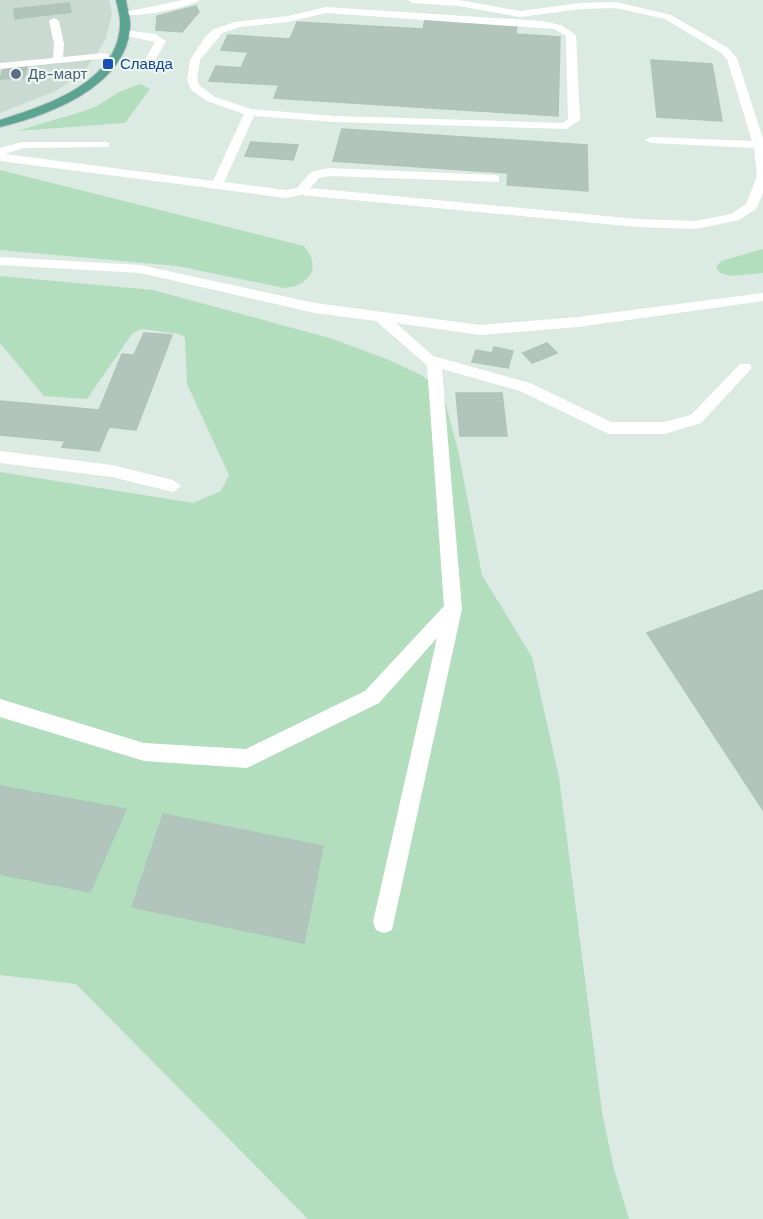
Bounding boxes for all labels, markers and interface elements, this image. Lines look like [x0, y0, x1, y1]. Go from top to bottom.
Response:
place label: Славда [120, 55, 173, 73]
marker: Славда [101, 57, 115, 71]
place label: Дв-март [28, 65, 87, 83]
marker: Дв-март [9, 67, 23, 81]

